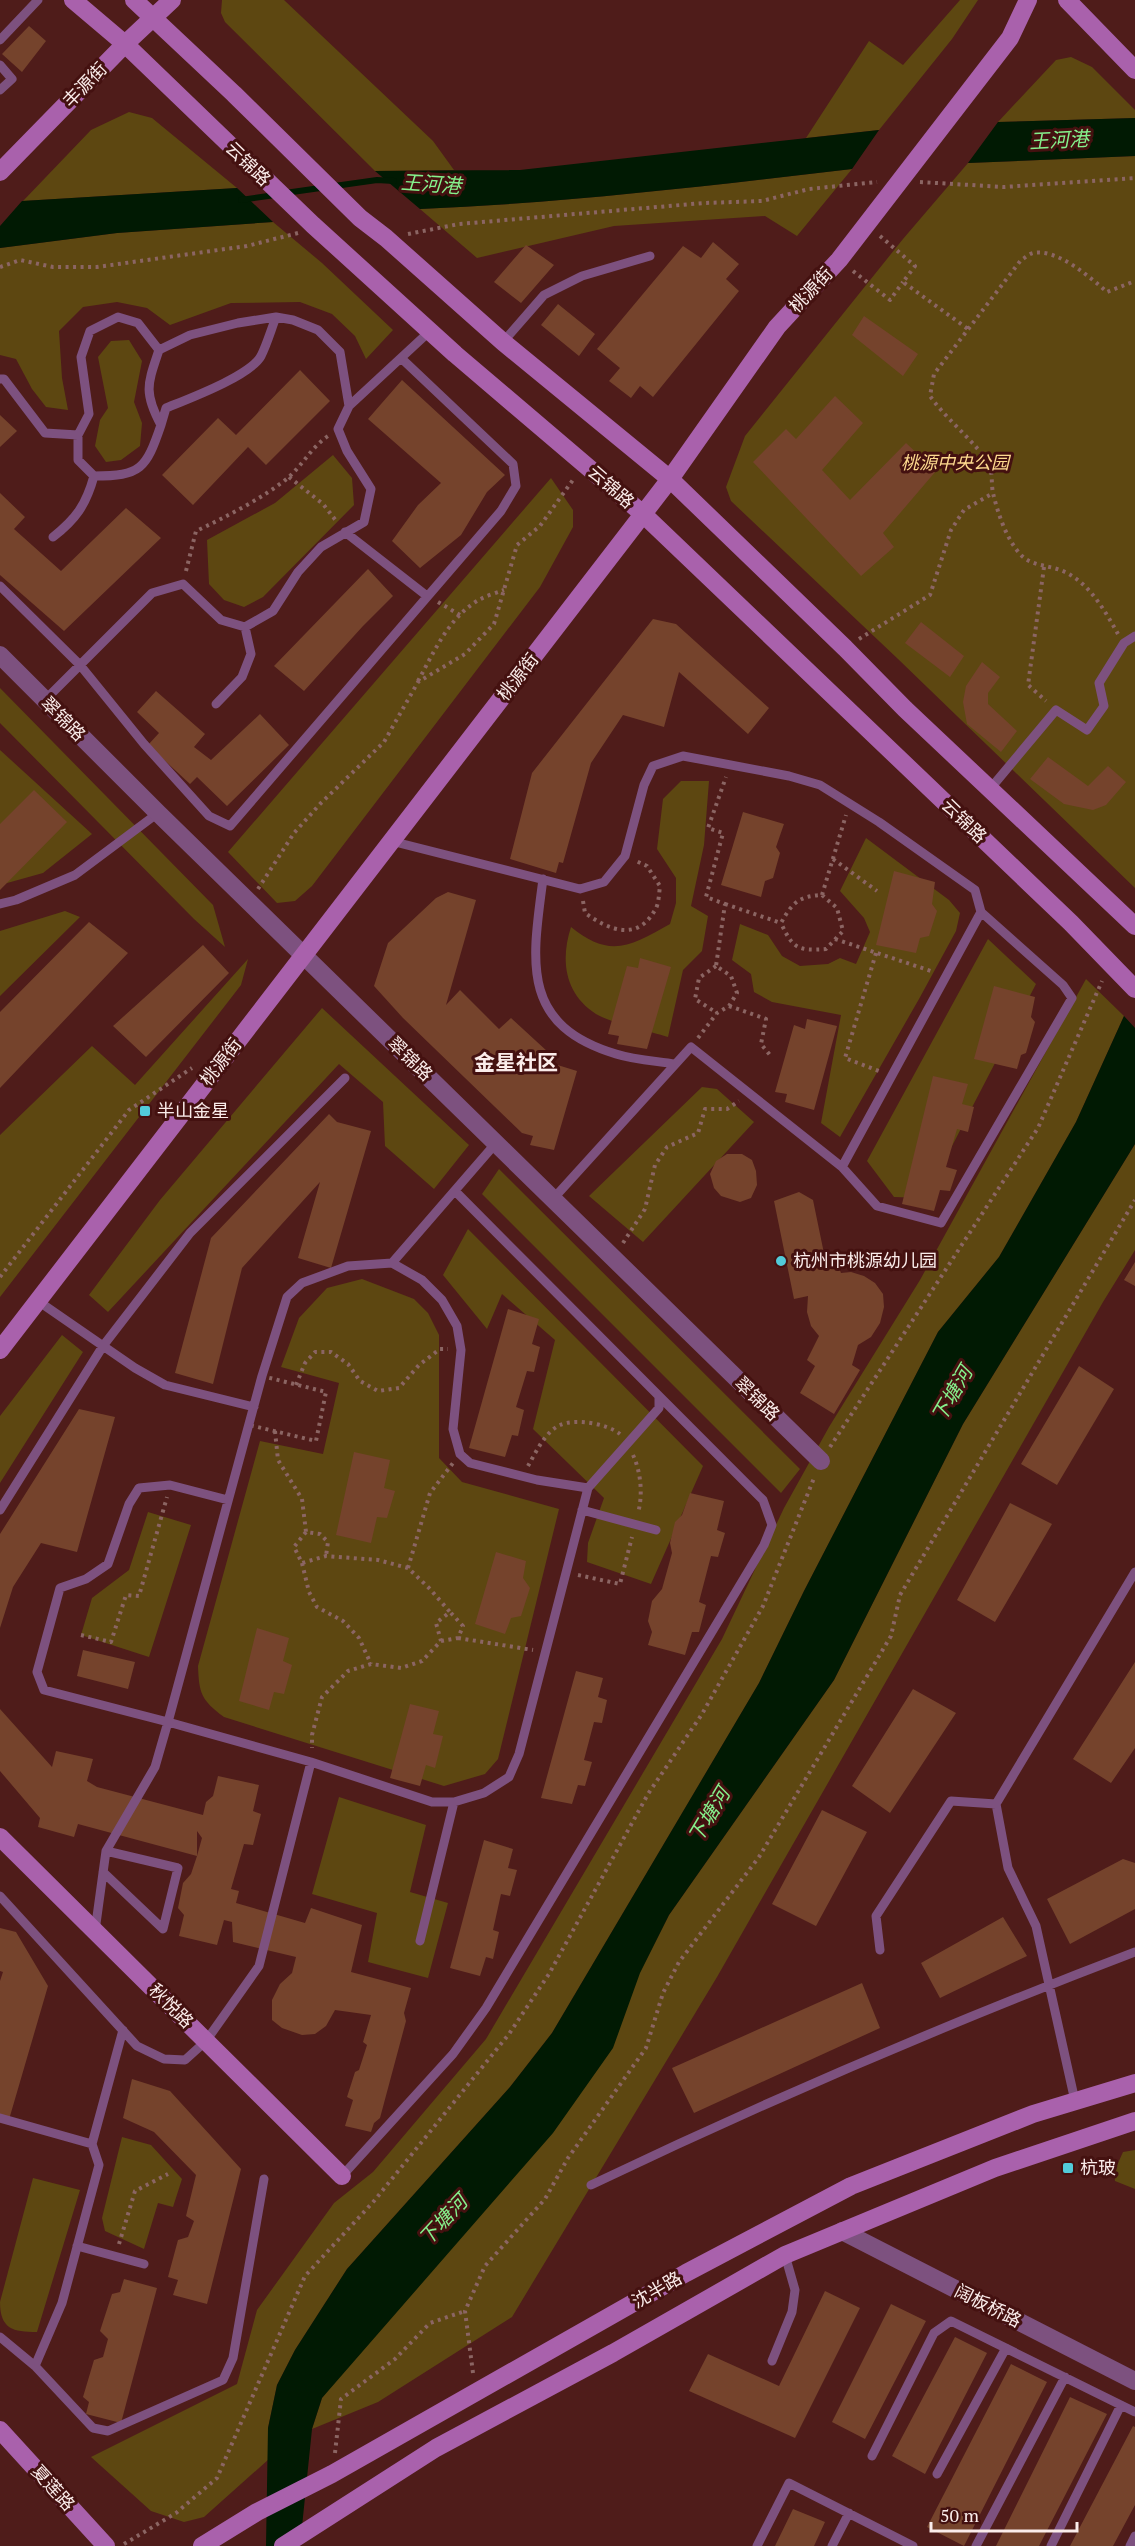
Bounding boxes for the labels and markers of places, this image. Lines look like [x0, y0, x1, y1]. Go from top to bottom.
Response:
place label: 半山金星 [157, 1098, 229, 1122]
marker: 半山金星 [138, 1104, 152, 1118]
place label: 杭州市桃源幼儿园 [793, 1248, 937, 1272]
marker: 杭州市桃源幼儿园 [774, 1254, 788, 1268]
place label: 杭玻 [1080, 2155, 1116, 2179]
marker: 杭玻 [1061, 2161, 1075, 2175]

